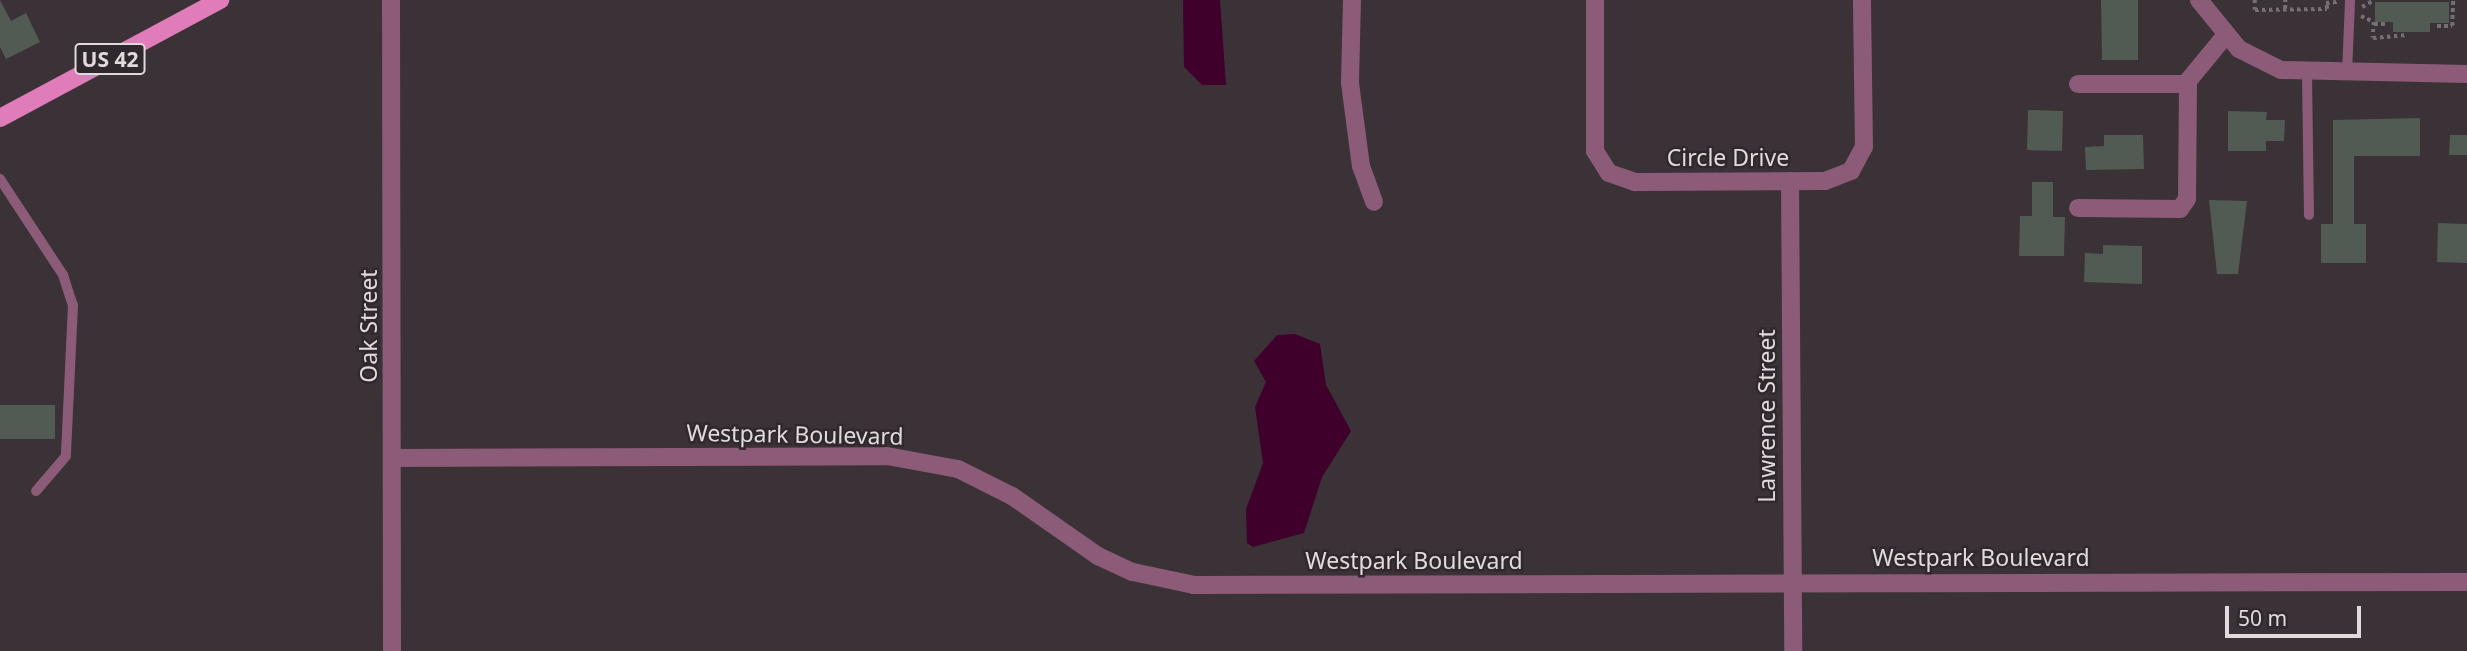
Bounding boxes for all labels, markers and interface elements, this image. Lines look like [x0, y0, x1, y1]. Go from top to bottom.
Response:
road number: US 42 [73, 42, 147, 76]
street label: Circle Drive [1667, 143, 1789, 171]
street label: Oak Street [354, 269, 382, 383]
street label: Lawrence Street [1752, 329, 1780, 503]
street label: Westpark Boulevard [686, 418, 904, 450]
street label: Westpark Boulevard [1872, 543, 2090, 571]
street label: Westpark Boulevard [1305, 546, 1523, 574]
scale bar [2229, 592, 2366, 636]
text: 50 m [2238, 604, 2287, 632]

